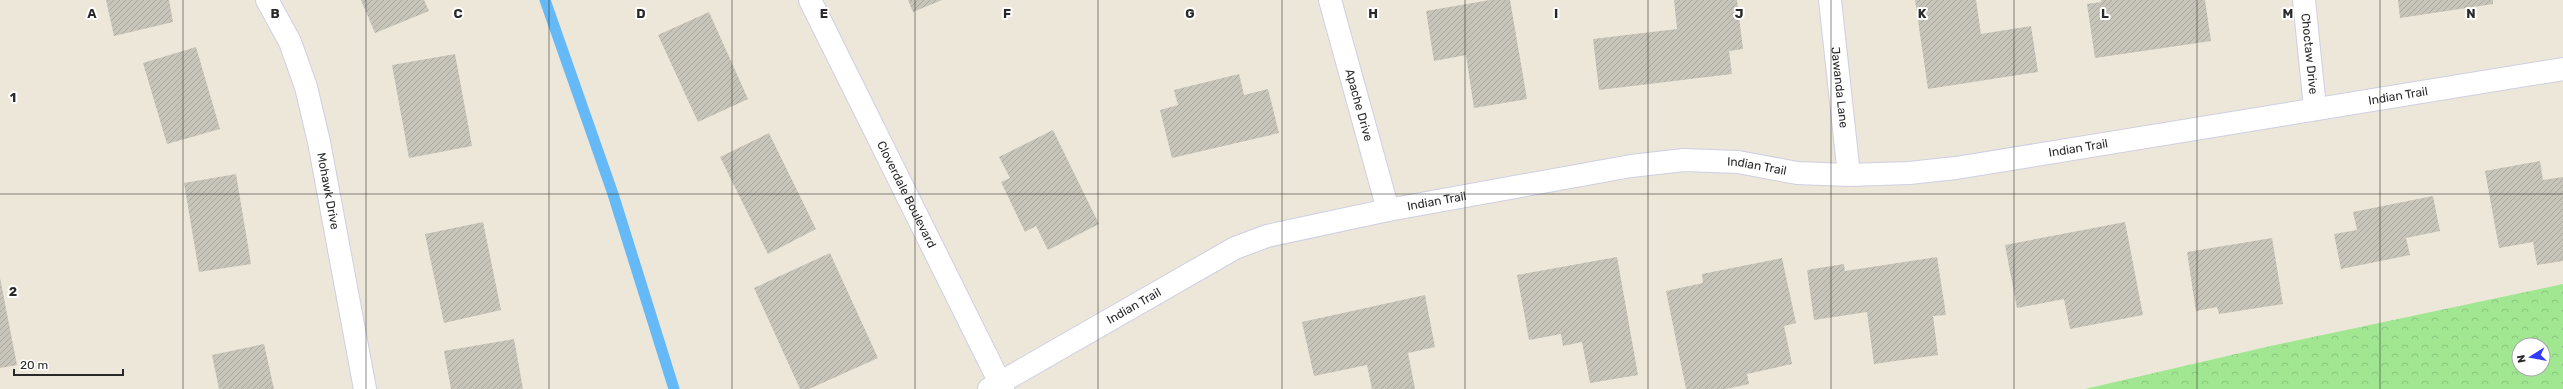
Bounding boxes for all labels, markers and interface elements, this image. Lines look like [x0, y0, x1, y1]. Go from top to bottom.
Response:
text: A [87, 6, 97, 21]
text: B [270, 6, 280, 21]
text: C [453, 6, 463, 21]
text: D [636, 6, 646, 21]
text: E [820, 6, 828, 21]
text: F [1003, 6, 1011, 21]
text: G [1185, 6, 1195, 21]
text: H [1368, 6, 1378, 21]
text: I [1554, 6, 1558, 21]
text: J [1735, 6, 1743, 21]
text: K [1918, 6, 1927, 21]
text: L [2101, 6, 2109, 21]
text: M [2283, 6, 2293, 21]
text: N [2466, 6, 2476, 21]
street label: Choctaw Drive [2298, 13, 2321, 95]
street label: Jawanda Lane [1828, 46, 1851, 129]
street label: Apache Drive [1342, 67, 1376, 143]
street label: Indian Trail [2367, 84, 2429, 108]
text: 1 [10, 90, 16, 105]
street label: Indian Trail [2047, 136, 2109, 160]
street label: Cloverdale Boulevard [874, 139, 939, 250]
street label: Mohawk Drive [314, 151, 342, 231]
street label: Indian Trail [1727, 155, 1788, 178]
street label: Indian Trail [1406, 189, 1468, 213]
text: 2 [9, 284, 17, 299]
street label: Indian Trail [1104, 285, 1163, 327]
north arrow [2511, 337, 2551, 377]
scale bar [14, 351, 123, 377]
text: N [2515, 354, 2529, 364]
text: 20 m [20, 358, 48, 372]

